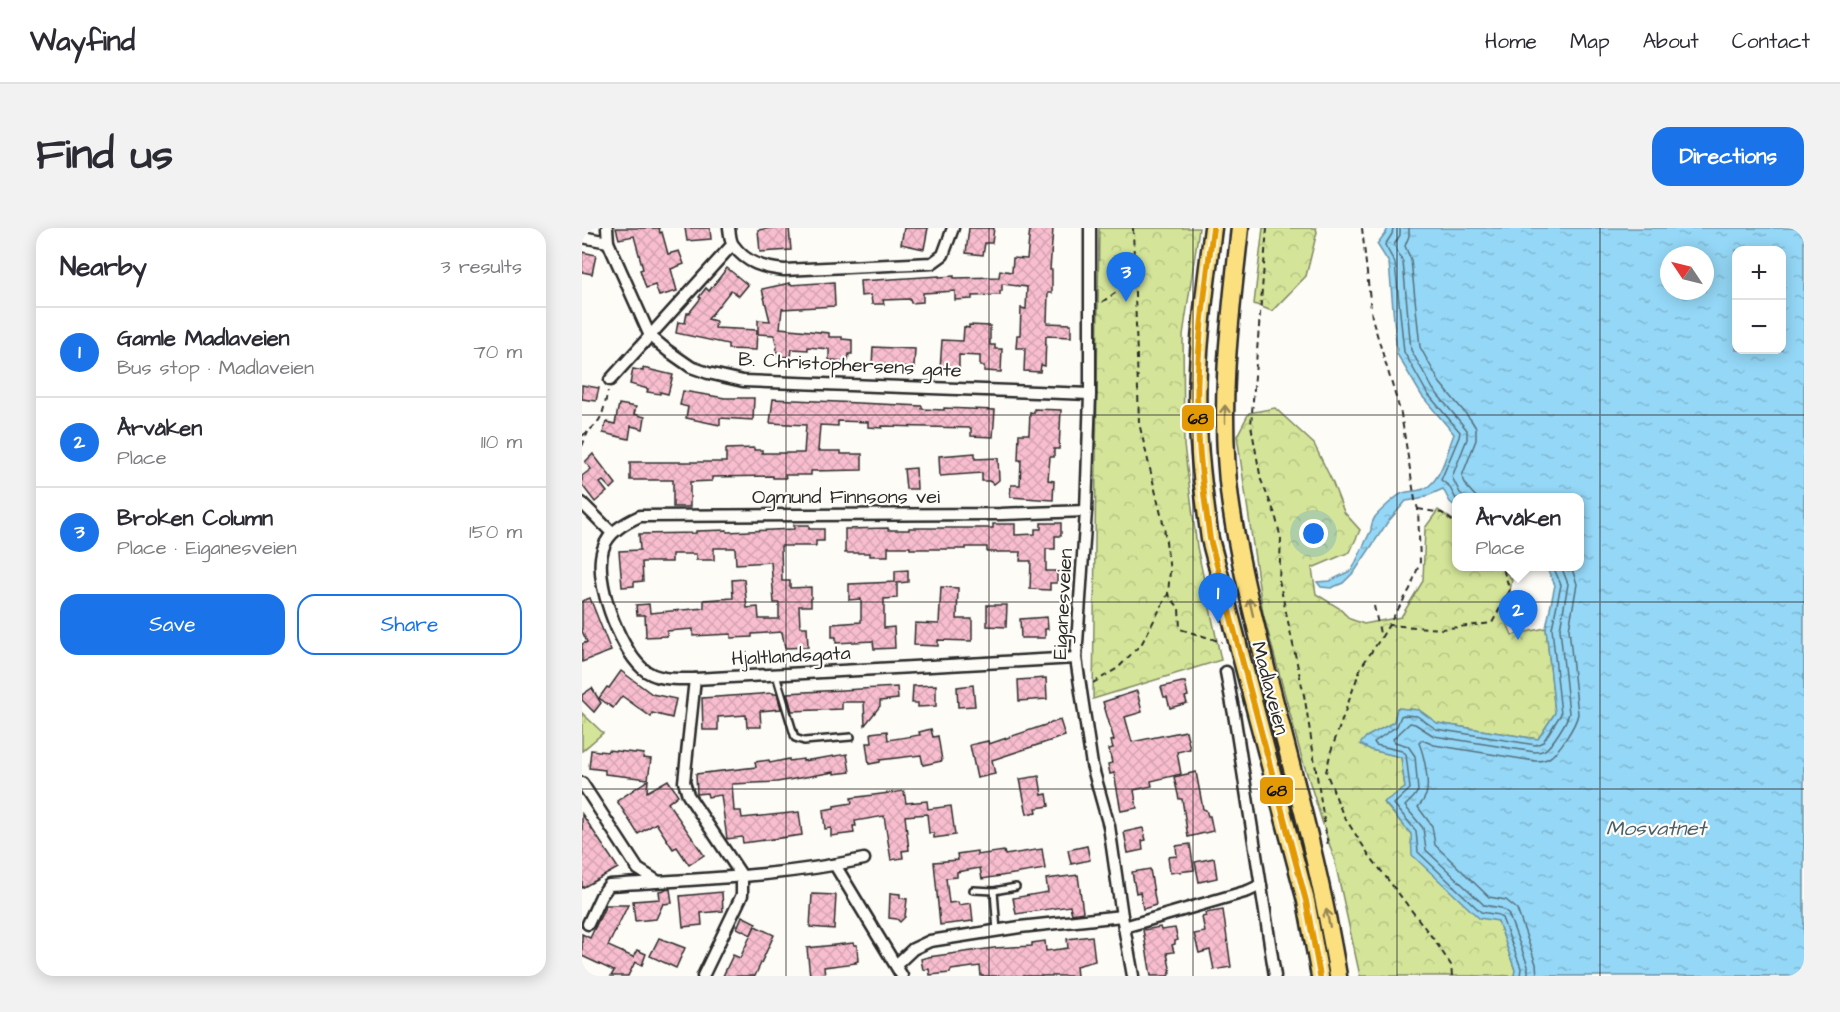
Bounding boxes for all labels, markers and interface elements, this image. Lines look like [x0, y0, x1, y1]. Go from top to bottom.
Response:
text: Wayfind [30, 22, 135, 61]
text: Home [1485, 27, 1537, 56]
text: Map [1570, 27, 1610, 56]
text: About [1643, 27, 1699, 56]
text: Contact [1732, 27, 1810, 56]
text: Find us [36, 127, 173, 185]
button: Directions [1652, 127, 1804, 186]
north arrow [1660, 246, 1714, 300]
map controls [1732, 246, 1786, 354]
button: + [1732, 246, 1786, 300]
text: Nearby [60, 249, 147, 285]
text: 3 results [440, 253, 522, 281]
pin: 3 [1106, 253, 1146, 302]
button: − [1732, 300, 1786, 354]
text: Gamle Madlaveien [117, 323, 290, 354]
text: 1 [78, 338, 81, 366]
text: 70 m [474, 338, 522, 366]
street label: B. Christophersens gate [738, 345, 963, 386]
text: Bus stop · Madlaveien [117, 354, 314, 382]
line badge: 68 [1181, 404, 1215, 432]
one-way arrow [1219, 405, 1231, 425]
text: 68 [1188, 408, 1209, 430]
text: Årvåken [117, 413, 202, 444]
text: 2 [74, 428, 85, 456]
text: 110 m [481, 428, 522, 456]
text: Place [117, 444, 167, 472]
street label: Ogmund Finnsons vei [752, 483, 940, 512]
popup [1452, 493, 1584, 571]
text: Broken Column [117, 503, 273, 534]
text: Årvåken [1475, 503, 1561, 534]
text: 3 [74, 518, 85, 546]
text: 150 m [469, 518, 522, 546]
your location [1299, 519, 1328, 548]
text: Place · Eiganesveien [117, 534, 297, 562]
text: Place [1475, 534, 1525, 562]
street label: Eiganesveien [1046, 548, 1081, 660]
pin: 1 [1198, 574, 1238, 623]
pin: 2 [1498, 590, 1538, 640]
button: Save [60, 594, 285, 655]
button: Share [297, 594, 522, 655]
one-way arrow [1245, 598, 1257, 617]
street label: Madlaveien [1244, 638, 1296, 738]
street label: Hjaltlandsgata [731, 639, 851, 674]
line badge: 68 [1259, 776, 1294, 805]
text: 68 [1267, 780, 1288, 802]
water label: Mosvatnet [1606, 814, 1709, 843]
one-way arrow [1322, 909, 1333, 929]

